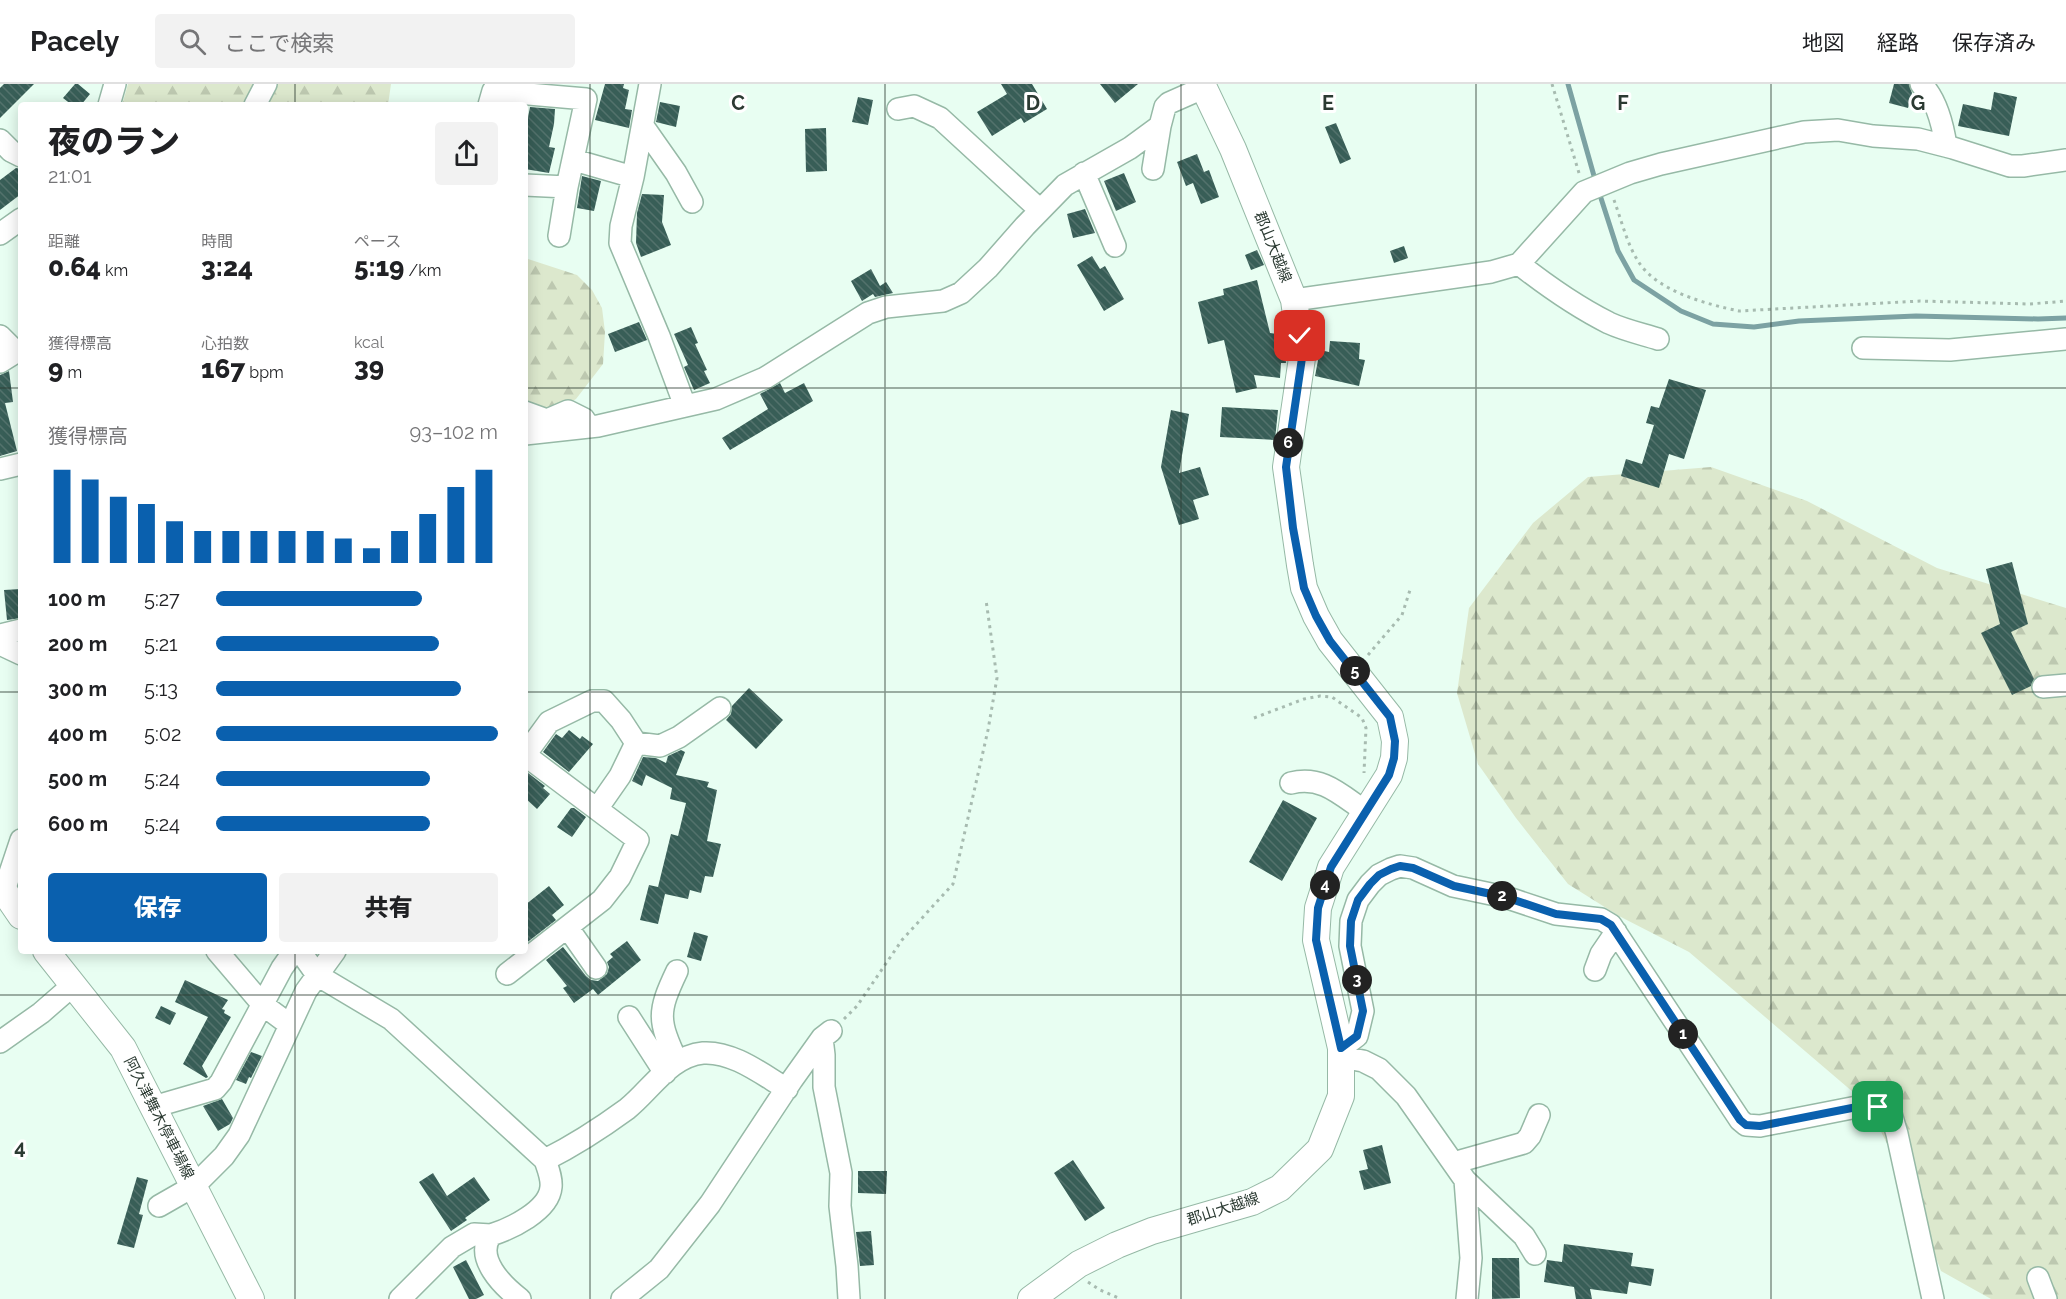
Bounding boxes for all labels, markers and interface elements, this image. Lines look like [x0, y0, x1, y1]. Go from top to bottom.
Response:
search box [155, 14, 575, 68]
text: Pacely [30, 25, 119, 58]
icon: search [176, 25, 209, 58]
text: ここで検索 [224, 30, 334, 56]
text: 地図 [1802, 30, 1844, 55]
text: 経路 [1877, 30, 1919, 55]
text: 保存済み [1952, 30, 2036, 55]
text: C [731, 91, 745, 115]
text: D [1026, 91, 1040, 115]
text: E [1322, 91, 1334, 115]
text: F [1617, 91, 1629, 115]
text: G [1911, 91, 1925, 115]
text: 夜のラン [48, 122, 180, 161]
button: share [435, 122, 498, 185]
text: 21:01 [48, 164, 92, 188]
street label: 郡山大越線 [1251, 209, 1295, 285]
text: 距離 [48, 232, 80, 251]
text: 時間 [201, 232, 233, 251]
text: ペース [354, 232, 401, 251]
text: 0.64 [48, 252, 101, 282]
text: 3:24 [201, 252, 253, 282]
text: 5:19 [354, 252, 404, 282]
text: km [101, 261, 128, 280]
text: /km [404, 261, 441, 280]
pin [1274, 310, 1325, 361]
icon: check [1283, 319, 1316, 352]
text: kcal [354, 333, 384, 352]
text: 獲得標高 [48, 334, 112, 353]
text: 心拍数 [201, 334, 249, 353]
text: 39 [354, 352, 384, 382]
text: 9 [48, 354, 63, 384]
text: 167 [201, 354, 245, 384]
text: m [63, 363, 82, 382]
text: bpm [245, 363, 284, 382]
text: 93–102 m [410, 420, 498, 444]
text: 獲得標高 [48, 424, 128, 448]
pin: 6 [1273, 428, 1303, 458]
text: 6 [1283, 433, 1293, 452]
text: 100 m [48, 587, 106, 611]
text: 5:27 [144, 587, 180, 611]
text: 200 m [48, 632, 107, 656]
text: 5:21 [144, 632, 178, 656]
pin: 5 [1340, 656, 1370, 686]
text: 5 [1351, 661, 1359, 680]
text: 300 m [48, 677, 107, 701]
text: 5:13 [144, 677, 178, 701]
text: 400 m [48, 722, 107, 746]
text: 5:02 [144, 722, 181, 746]
text: 500 m [48, 767, 107, 791]
text: 5:24 [144, 767, 180, 791]
text: 600 m [48, 812, 108, 836]
text: 5:24 [144, 812, 180, 836]
pin: 4 [1310, 870, 1340, 900]
button: 保存 [48, 873, 267, 942]
button: 共有 [279, 873, 498, 942]
text: 4 [1320, 875, 1330, 894]
pin: 2 [1487, 881, 1517, 911]
text: 2 [1497, 886, 1507, 905]
pin: 3 [1342, 965, 1372, 995]
text: 3 [1353, 970, 1361, 989]
pin: 1 [1668, 1019, 1698, 1049]
text: 1 [1679, 1024, 1687, 1043]
street label: 阿久津舞木停車場線 [120, 1054, 198, 1182]
pin [1852, 1081, 1903, 1132]
icon: arrive [1861, 1090, 1894, 1123]
text: 4 [14, 1135, 26, 1159]
street label: 郡山大越線 [1185, 1189, 1261, 1229]

